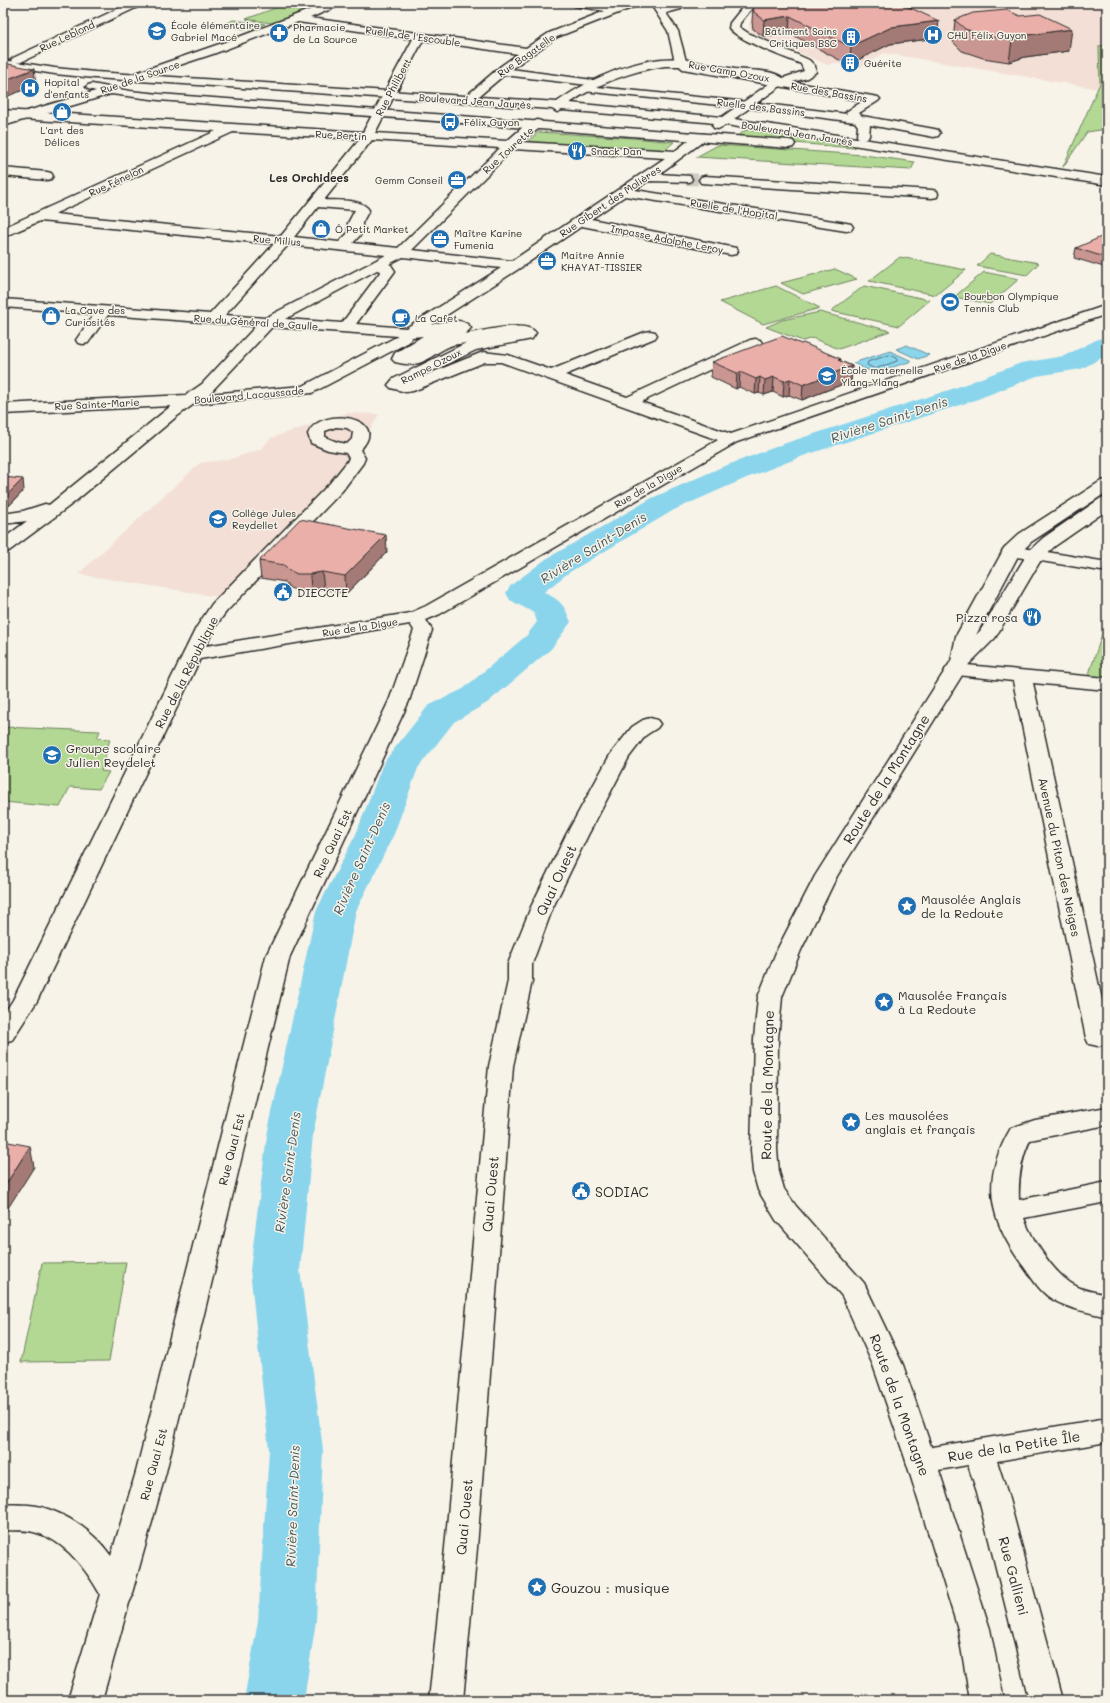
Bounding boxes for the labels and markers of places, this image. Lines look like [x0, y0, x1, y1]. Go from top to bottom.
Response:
place label: École élémentaire Gabriel Macé [171, 18, 260, 44]
school or university icon: École élémentaire Gabriel Macé [146, 20, 168, 42]
place label: Pharmacie de La Source [293, 20, 358, 46]
pharmacy icon: Pharmacie de La Source [268, 22, 290, 44]
place label: Bâtiment Soins Critiques BSC [765, 24, 837, 50]
hospital icon: CHU Félix Guyon [922, 24, 944, 46]
building icon: Bâtiment Soins Critiques BSC [840, 26, 862, 48]
place label: CHU Félix Guyon [947, 28, 1026, 42]
building icon: Guérite [839, 52, 861, 74]
place label: Guérite [864, 56, 902, 70]
place label: Hopital d'enfants [44, 75, 89, 101]
hospital icon: Hopital d'enfants [19, 77, 41, 99]
shop icon: L'art des Délices [51, 101, 73, 123]
bus stop icon: Félix Guyon [439, 111, 461, 133]
place label: Félix Guyon [464, 115, 519, 129]
place label: L'art des Délices [40, 123, 84, 149]
restaurant icon: Snack Dan [566, 140, 588, 162]
place label: Snack Dan [591, 144, 641, 158]
office icon: Gemm Conseil [446, 169, 468, 191]
place label: Gemm Conseil [375, 173, 443, 187]
shop icon: Ô Petit Market [310, 218, 332, 240]
place label: Ô Petit Market [335, 222, 409, 236]
place label: Maître Karine Fumenia [454, 226, 522, 252]
office icon: Maître Karine Fumenia [429, 228, 451, 250]
place label: Maitre Annie KHAYAT-TISSIER [561, 248, 642, 274]
office icon: Maitre Annie KHAYAT-TISSIER [536, 250, 558, 272]
place label: Bourbon Olympique Tennis Club [964, 289, 1059, 315]
sports icon: Bourbon Olympique Tennis Club [939, 291, 961, 313]
place label: La Cave des Curiosités [65, 303, 125, 329]
shop icon: La Cave des Curiosités [40, 305, 62, 327]
cafe icon: La Cafet [390, 307, 412, 329]
place label: La Cafet [415, 311, 458, 325]
place label: École maternelle Ylang-Ylang [841, 363, 923, 389]
school or university icon: École maternelle Ylang-Ylang [816, 365, 838, 387]
place label: Collège Jules Reydellet [232, 506, 296, 532]
school or university icon: Collège Jules Reydellet [207, 508, 229, 530]
public building icon: DIECCTE [272, 581, 294, 603]
place label: DIECCTE [297, 584, 348, 600]
restaurant icon: Pizza rosa [1021, 606, 1043, 628]
place label: Pizza rosa [956, 609, 1018, 625]
place label: Groupe scolaire Julien Reydelet [66, 740, 161, 770]
school or university icon: Groupe scolaire Julien Reydelet [41, 744, 63, 766]
place label: Mausolée Anglais de la Redoute [921, 891, 1021, 921]
place icon: Mausolée Anglais de la Redoute [896, 895, 918, 917]
place label: Mausolée Français à La Redoute [898, 987, 1007, 1017]
place icon: Mausolée Français à La Redoute [873, 991, 895, 1013]
place label: Les mausolées anglais et français [865, 1107, 975, 1137]
place icon: Les mausolées anglais et français [840, 1111, 862, 1133]
public building icon: SODIAC [570, 1180, 592, 1202]
place label: SODIAC [595, 1182, 649, 1201]
place icon: Gouzou : musique [526, 1576, 548, 1598]
place label: Gouzou : musique [551, 1578, 670, 1597]

